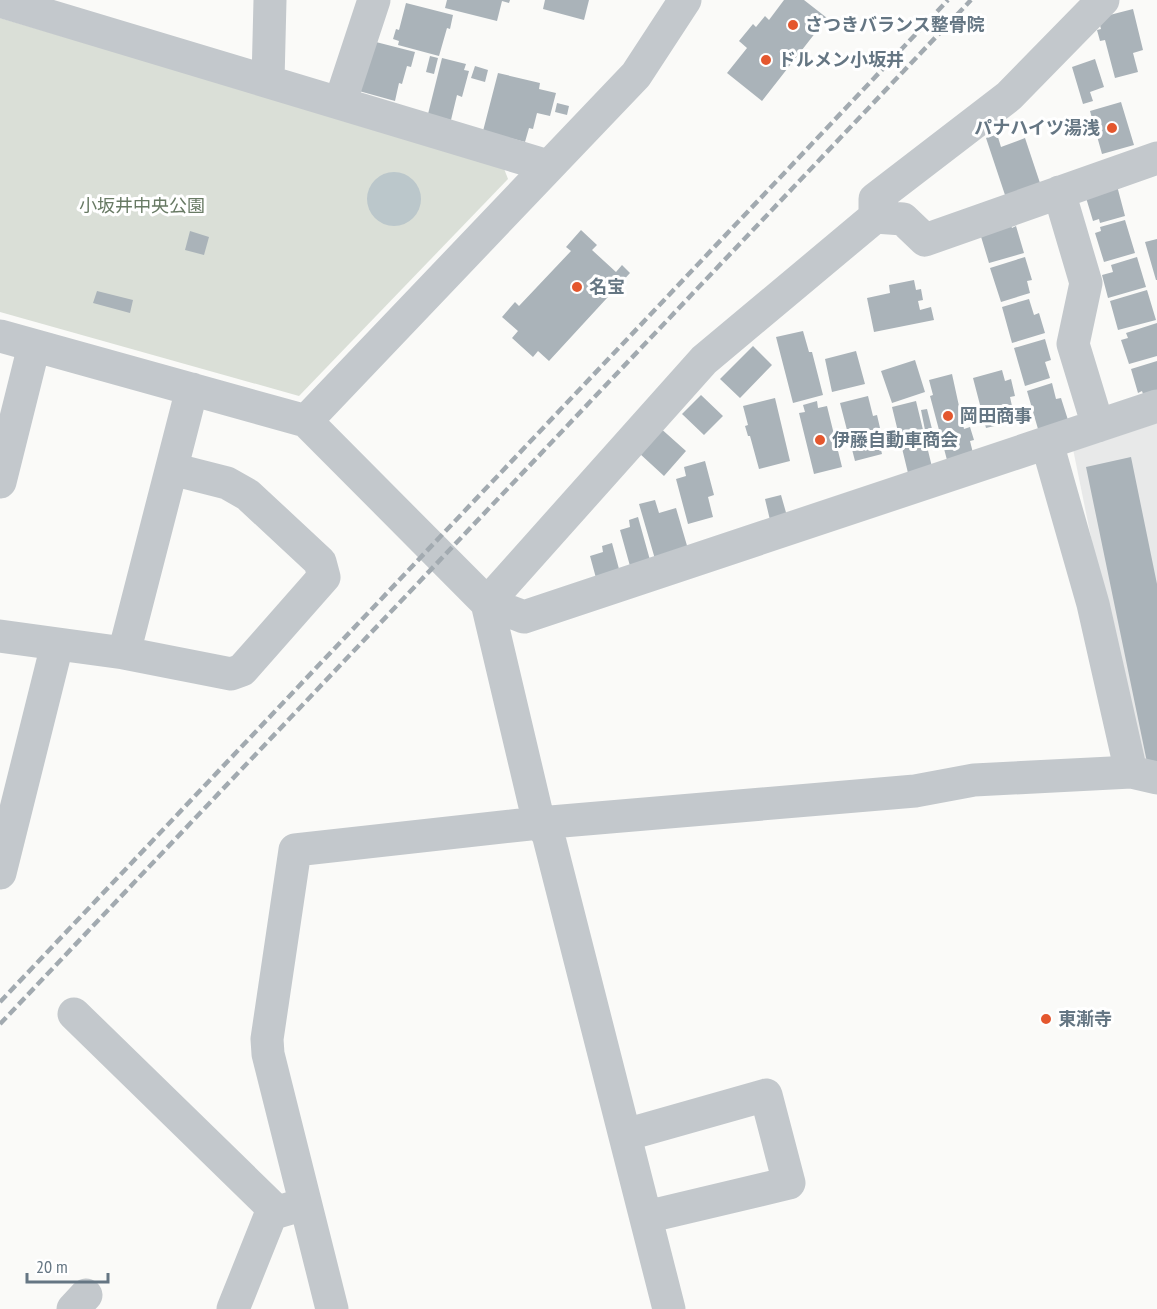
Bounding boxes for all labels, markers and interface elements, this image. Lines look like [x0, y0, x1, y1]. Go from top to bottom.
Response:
place label: さつきバランス整骨院 [805, 13, 985, 36]
marker: さつきバランス整骨院 [786, 18, 800, 32]
place label: ドルメン小坂井 [778, 48, 904, 71]
marker: ドルメン小坂井 [759, 53, 773, 67]
place label: パナハイツ湯浅 [974, 116, 1100, 139]
marker: パナハイツ湯浅 [1105, 121, 1119, 135]
park label: 小坂井中央公園 [79, 194, 205, 217]
place label: 名宝 [589, 275, 625, 298]
marker: 名宝 [570, 280, 584, 294]
place label: 岡田商事 [960, 404, 1032, 427]
marker: 岡田商事 [941, 409, 955, 423]
place label: 伊藤自動車商会 [832, 428, 958, 451]
marker: 伊藤自動車商会 [813, 433, 827, 447]
place label: 東漸寺 [1058, 1007, 1112, 1030]
marker: 東漸寺 [1039, 1012, 1053, 1026]
scale bar [27, 1246, 108, 1284]
text: 20 m [36, 1255, 68, 1278]

